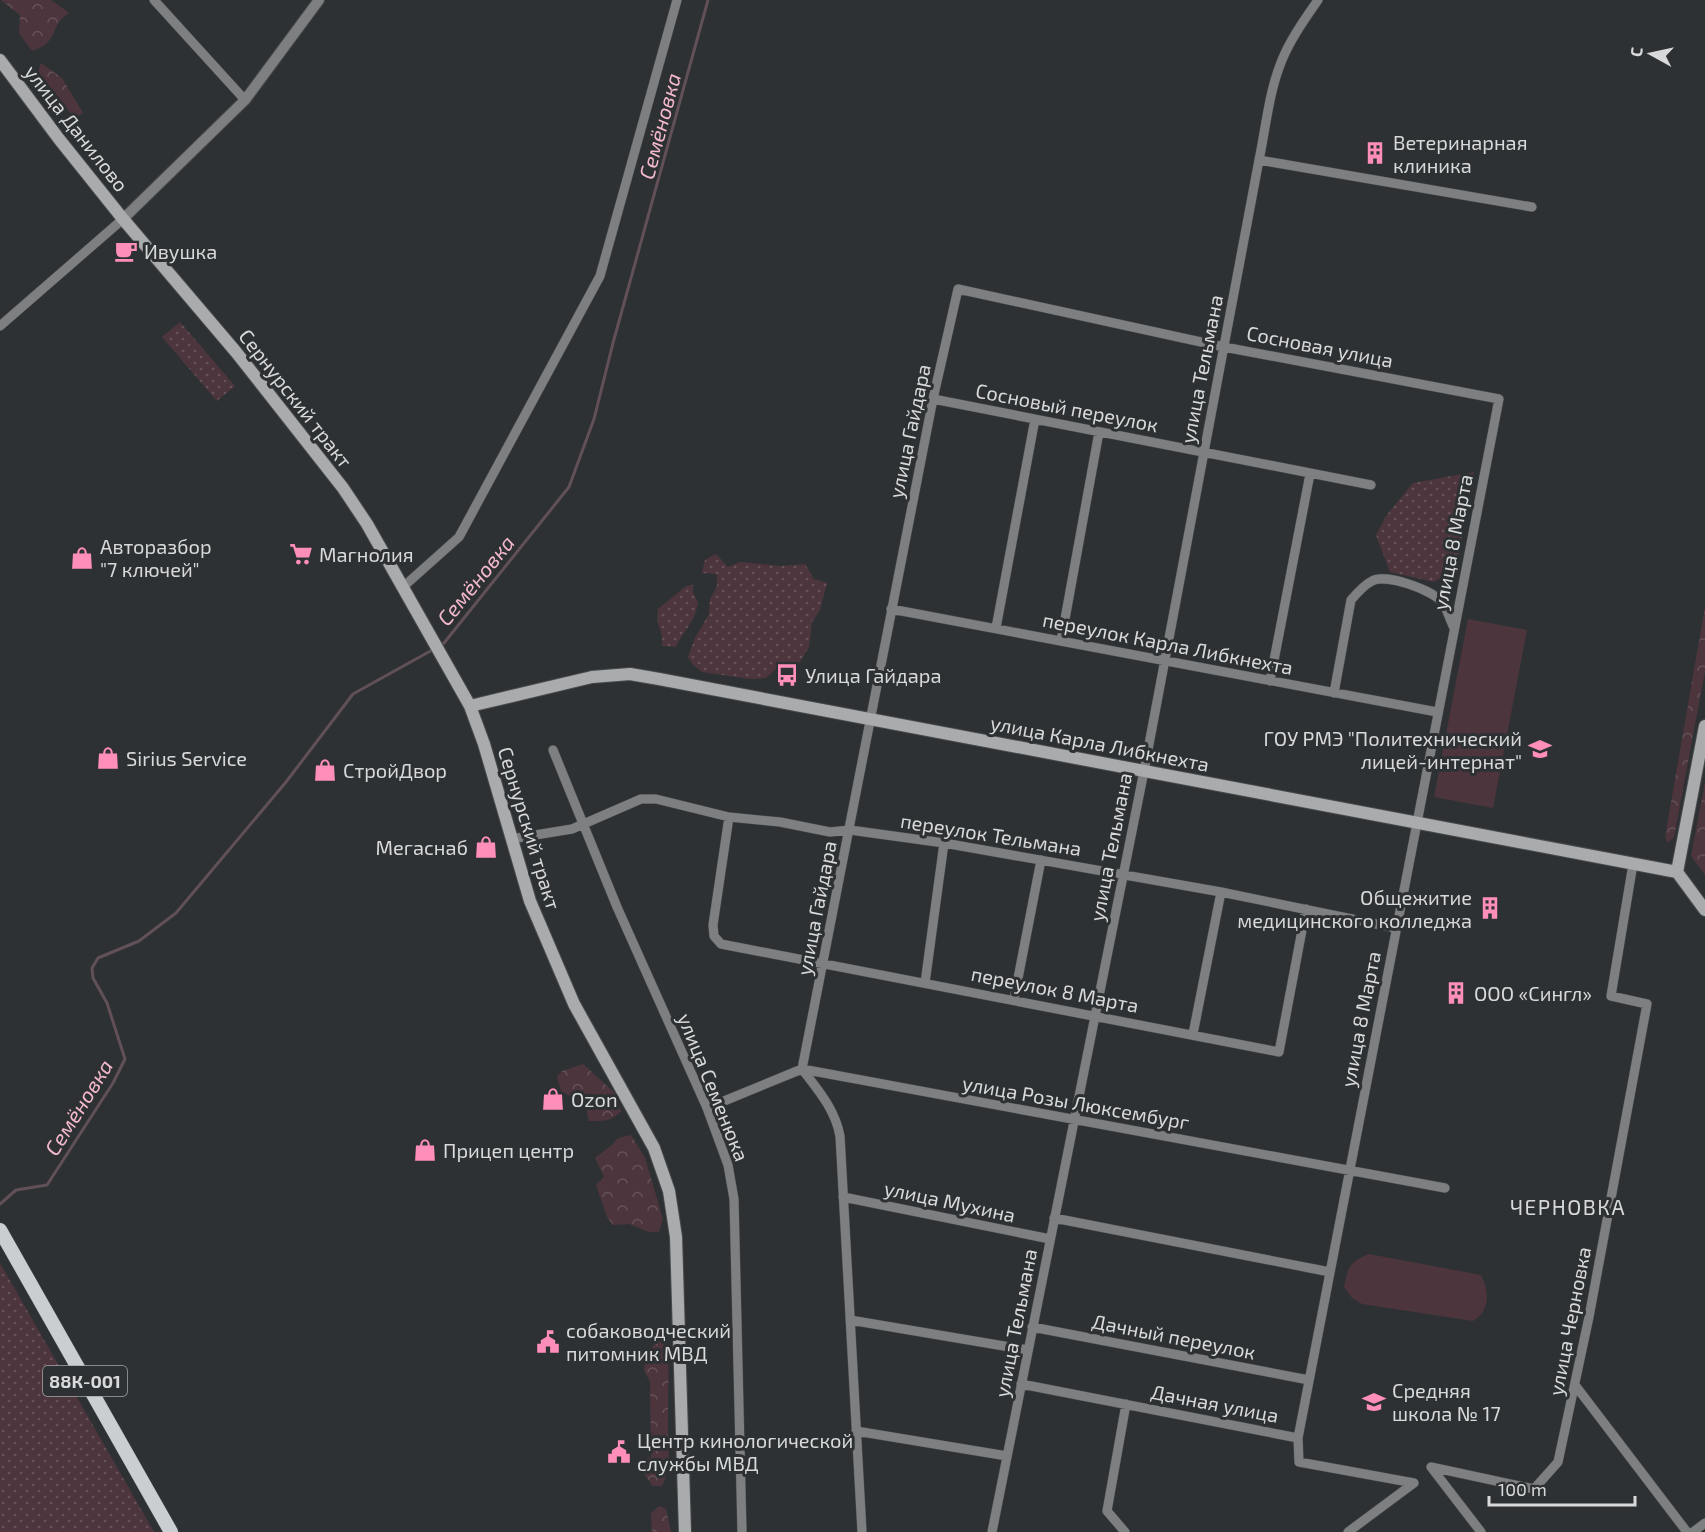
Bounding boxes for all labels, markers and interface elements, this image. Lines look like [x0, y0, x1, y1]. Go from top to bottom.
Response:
north arrow [1621, 24, 1681, 84]
text: С [1626, 46, 1646, 58]
street label: улица Данилово [19, 60, 134, 197]
water label: Семёновка [633, 70, 685, 182]
place label: Ветеринарная клиника [1393, 130, 1528, 177]
building icon: Ветеринарная клиника [1362, 140, 1388, 166]
cafe icon: Ивушка [113, 238, 139, 264]
place label: Ивушка [144, 239, 217, 264]
street label: улица Тельмана [1175, 293, 1228, 445]
street label: Сосновая улица [1244, 320, 1395, 373]
street label: Сернурский тракт [234, 324, 358, 473]
street label: улица Гайдара [883, 362, 936, 501]
street label: Сосновый переулок [974, 378, 1161, 437]
street label: улица 8 Марта [1427, 472, 1478, 612]
water label: Семёновка [431, 530, 519, 630]
place label: Авторазбор "7 ключей" [100, 534, 212, 581]
supermarket icon: Магнолия [288, 541, 314, 567]
place label: Магнолия [319, 542, 414, 566]
shop icon: Авторазбор "7 ключей" [69, 545, 95, 571]
street label: переулок Карла Либкнехта [1041, 607, 1295, 680]
bus stop icon: Улица Гайдара [774, 662, 800, 688]
place label: Улица Гайдара [805, 663, 942, 687]
street label: улица Карла Либкнехта [988, 710, 1211, 777]
place label: ГОУ РМЭ "Политехнический лицей-интернат" [1264, 726, 1522, 773]
school or university icon: ГОУ РМЭ "Политехнический лицей-интернат" [1527, 736, 1553, 762]
street label: Сернурский тракт [493, 744, 566, 913]
shop icon: Sirius Service [95, 745, 121, 771]
place label: Sirius Service [126, 746, 247, 770]
shop icon: СтройДвор [312, 757, 338, 783]
place label: СтройДвор [343, 758, 447, 782]
street label: улица Тельмана [1084, 771, 1137, 923]
street label: переулок Тельмана [899, 808, 1083, 861]
shop icon: Мегаснаб [473, 834, 499, 860]
place label: Мегаснаб [375, 835, 468, 859]
street label: улица Гайдара [791, 839, 842, 978]
place label: Общежитие медицинского колледжа [1237, 885, 1472, 932]
building icon: Общежитие медицинского колледжа [1477, 895, 1503, 921]
street label: улица 8 Марта [1335, 949, 1386, 1089]
street label: переулок 8 Марта [969, 961, 1141, 1018]
building icon: ООО «Сингл» [1443, 980, 1469, 1006]
place label: ООО «Сингл» [1474, 981, 1592, 1005]
street label: улица Семенюка [672, 1010, 755, 1165]
water label: Семёновка [39, 1054, 117, 1160]
street label: улица Розы Люксембург [960, 1070, 1191, 1135]
shop icon: Ozon [540, 1086, 566, 1112]
place label: Ozon [571, 1087, 618, 1111]
shop icon: Прицеп центр [412, 1137, 438, 1163]
place label: Прицеп центр [443, 1138, 574, 1162]
street label: улица Мухина [882, 1175, 1018, 1228]
district label: ЧЕРНОВКА [1510, 1194, 1626, 1219]
street label: улица Черновка [1543, 1245, 1596, 1398]
street label: улица Тельмана [989, 1247, 1042, 1399]
street label: Дачный переулок [1090, 1308, 1258, 1365]
place label: собаководческий питомник МВД [566, 1318, 731, 1365]
public building icon: собаководческий питомник МВД [535, 1329, 561, 1355]
road number: 88К-001 [43, 1366, 127, 1396]
place label: Средняя школа № 17 [1392, 1378, 1501, 1425]
street label: Дачная улица [1149, 1379, 1281, 1428]
school or university icon: Средняя школа № 17 [1361, 1389, 1387, 1415]
place label: Центр кинологической службы МВД [637, 1428, 853, 1476]
public building icon: Центр кинологической службы МВД [606, 1439, 632, 1465]
scale bar [1489, 1469, 1634, 1507]
text: 100 m [1498, 1478, 1547, 1500]

